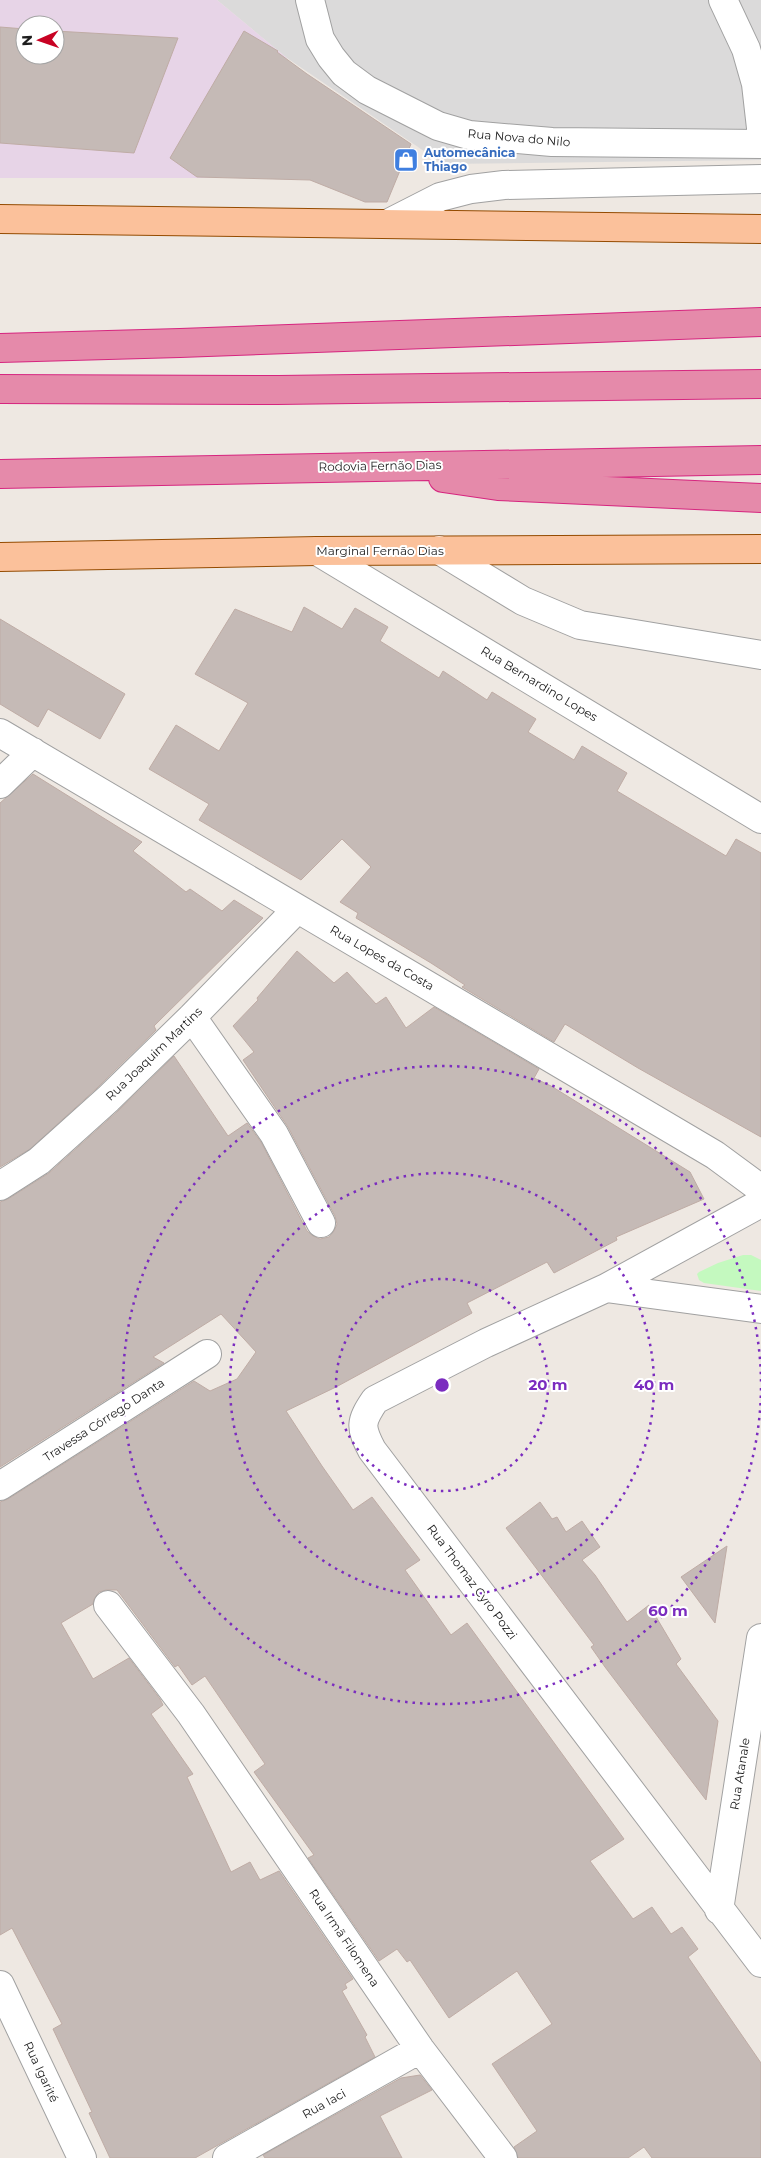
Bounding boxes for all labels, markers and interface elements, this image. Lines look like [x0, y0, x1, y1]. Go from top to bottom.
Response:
north arrow [15, 15, 65, 65]
text: N [18, 34, 36, 46]
street label: Rua Nova do Nilo [467, 126, 571, 149]
place label: Automecânica Thiago [423, 145, 515, 174]
shop icon: Automecânica Thiago [393, 147, 419, 173]
street label: Rodovia Fernão Dias [318, 457, 442, 474]
street label: Marginal Fernão Dias [316, 543, 444, 558]
street label: Rua Bernardino Lopes [478, 643, 601, 725]
street label: Rua Lopes da Costa [328, 922, 437, 993]
street label: Rua Joaquim Martins [102, 1004, 205, 1104]
street label: Travessa Córrego Danta [40, 1375, 167, 1464]
text: 20 m [528, 1375, 568, 1394]
text: 40 m [634, 1375, 674, 1394]
centre of rings [433, 1376, 451, 1394]
street label: Rua Thomaz Cyro Pozzi [424, 1521, 521, 1642]
text: 60 m [648, 1601, 688, 1620]
street label: Rua Atanale [726, 1737, 753, 1811]
street label: Rua Irmã Filomena [306, 1886, 383, 1990]
street label: Rua Igarité [21, 2039, 62, 2105]
street label: Rua Iaci [299, 2085, 348, 2122]

